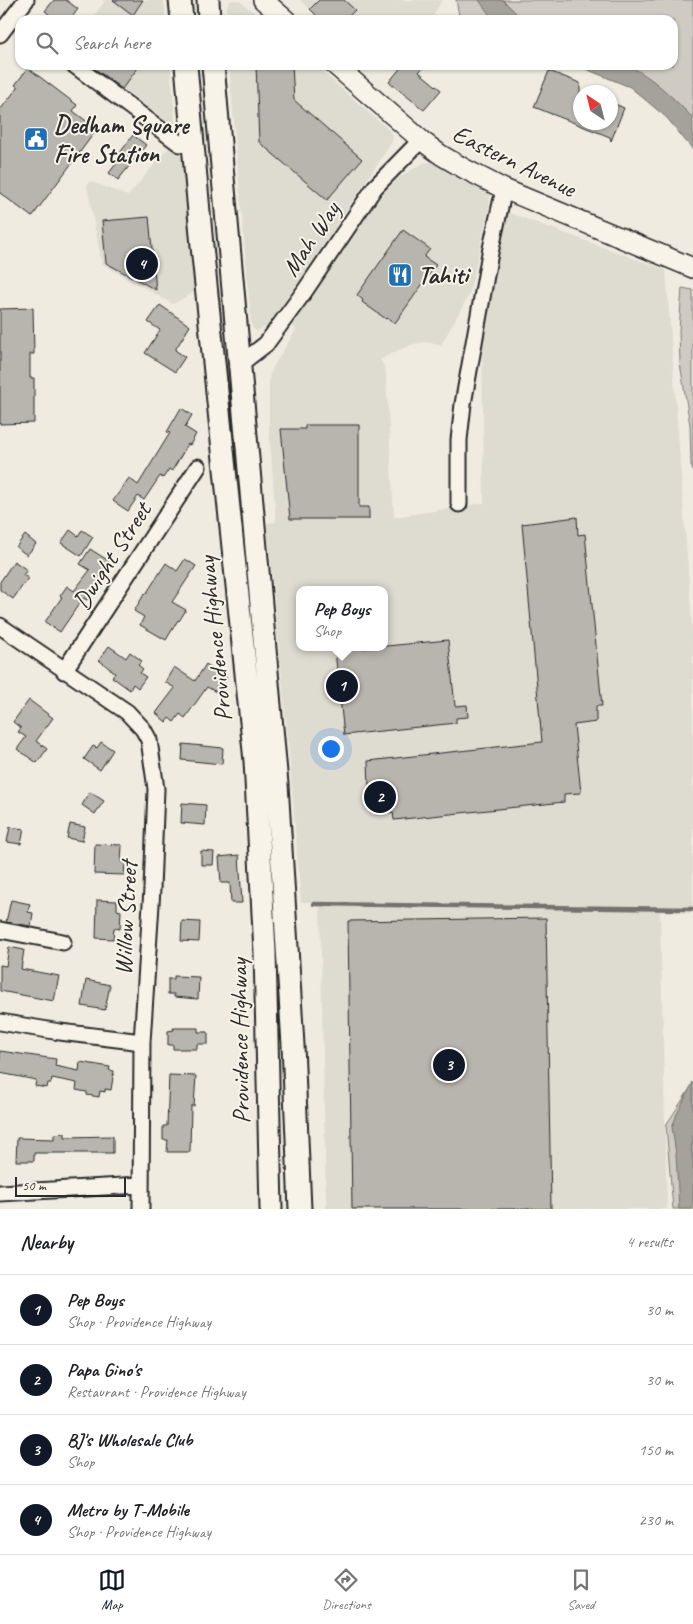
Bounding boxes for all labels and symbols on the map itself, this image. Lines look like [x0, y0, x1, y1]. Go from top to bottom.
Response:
north arrow [573, 85, 618, 130]
place label: Dedham Square Fire Station [54, 109, 190, 170]
street label: Eastern Avenue [447, 117, 582, 205]
public building icon: Dedham Square Fire Station [23, 126, 49, 152]
street label: Mah Way [274, 194, 348, 282]
pin: 4 [126, 245, 158, 283]
place label: Tahiti [418, 259, 471, 291]
restaurant icon: Tahiti [387, 262, 413, 288]
street label: Dwight Street [66, 494, 160, 616]
street label: Providence Highway [190, 553, 240, 723]
pin: 1 [326, 667, 358, 705]
your location [318, 736, 344, 762]
pin: 2 [364, 778, 396, 816]
street label: Willow Street [107, 856, 145, 976]
street label: Providence Highway [223, 956, 257, 1124]
pin: 3 [433, 1046, 465, 1084]
scale bar [15, 1174, 126, 1197]

